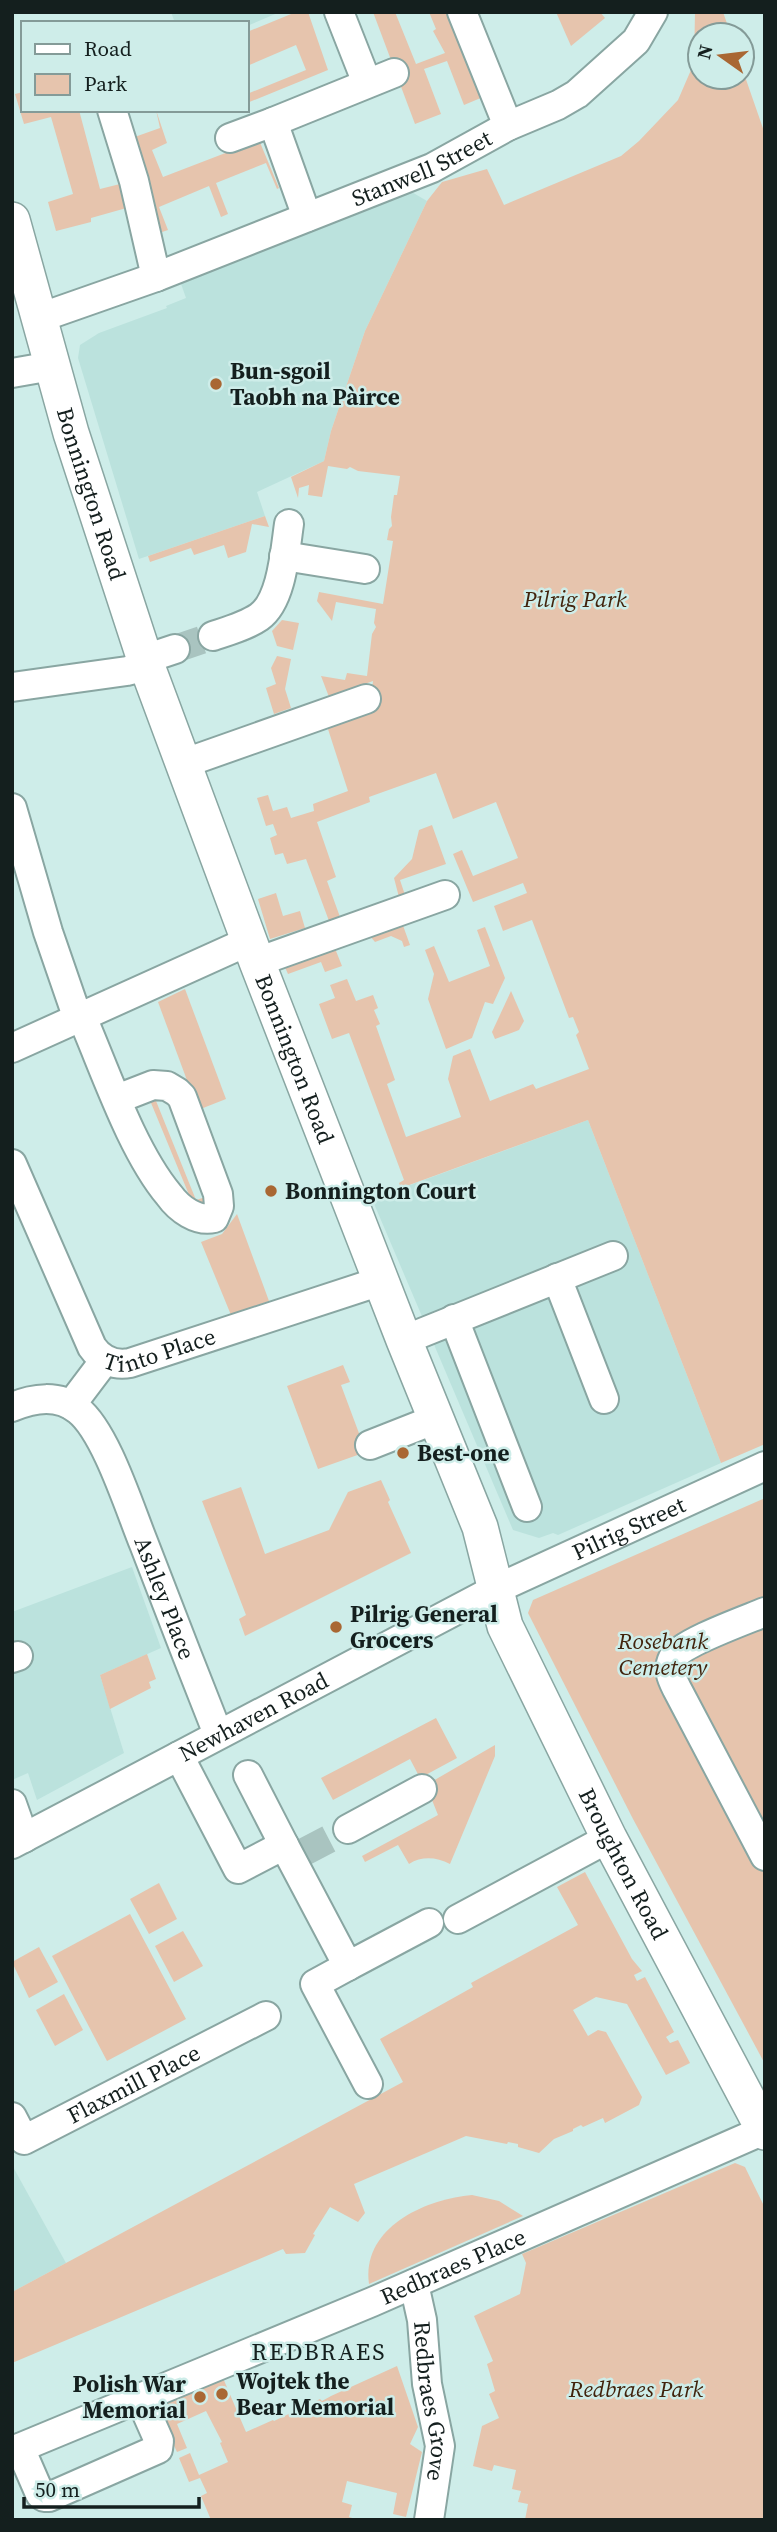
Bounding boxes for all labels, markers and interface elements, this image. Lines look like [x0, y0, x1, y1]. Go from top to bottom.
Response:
legend [21, 21, 248, 112]
north arrow [686, 21, 756, 91]
text: Road [84, 34, 132, 63]
text: N [690, 42, 719, 62]
text: Park [84, 69, 128, 98]
street label: Stanwell Street [347, 122, 498, 214]
place label: Bun-sgoil Taobh na Pàirce [230, 355, 400, 413]
marker: Bun-sgoil Taobh na Pàirce [208, 376, 224, 392]
street label: Bonnington Road [49, 404, 134, 584]
park label: Pilrig Park [522, 583, 627, 615]
street label: Bonnington Road [247, 970, 342, 1148]
place label: Bonnington Court [285, 1175, 477, 1207]
marker: Bonnington Court [263, 1183, 279, 1199]
street label: Tinto Place [100, 1320, 220, 1380]
place label: Best-one [417, 1437, 510, 1469]
marker: Best-one [395, 1445, 411, 1461]
street label: Pilrig Street [567, 1488, 691, 1568]
street label: Ashley Place [127, 1532, 203, 1664]
place label: Pilrig General Grocers [350, 1598, 498, 1656]
marker: Pilrig General Grocers [328, 1619, 344, 1635]
park label: Rosebank Cemetery [617, 1625, 708, 1683]
street label: Newhaven Road [173, 1664, 334, 1769]
street label: Broughton Road [571, 1783, 676, 1945]
street label: Flaxmill Place [62, 2037, 205, 2131]
street label: Redbraes Place [375, 2221, 531, 2312]
street label: Redbraes Grove [406, 2320, 456, 2483]
district label: REDBRAES [251, 2335, 387, 2368]
place label: Wojtek the Bear Memorial [236, 2365, 394, 2423]
place label: Polish War Memorial [73, 2368, 186, 2426]
park label: Redbraes Park [568, 2373, 703, 2405]
marker: Wojtek the Bear Memorial [214, 2386, 230, 2402]
marker: Polish War Memorial [192, 2389, 208, 2405]
scale bar [24, 2466, 200, 2510]
text: 50 m [35, 2475, 80, 2504]

